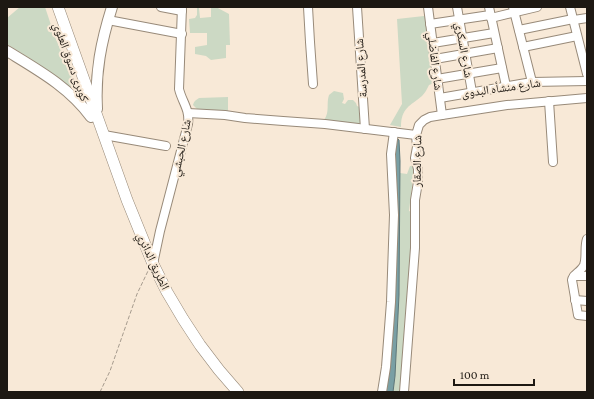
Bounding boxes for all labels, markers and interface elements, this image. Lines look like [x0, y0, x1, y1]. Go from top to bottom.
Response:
street label: كوبرى دسوق العلوي [47, 20, 92, 105]
street label: شارع السكري [449, 21, 476, 80]
street label: شارع الفاضلي [421, 31, 446, 91]
street label: شارع المدرسة [352, 38, 371, 98]
street label: شارع منشأه البدوى [461, 76, 542, 101]
street label: شارع الحبشي [168, 118, 197, 179]
street label: شارع الصقار [410, 135, 425, 188]
street label: الطريق الدائري [131, 230, 172, 293]
scale bar [454, 361, 534, 387]
text: 100 m [460, 368, 490, 382]

